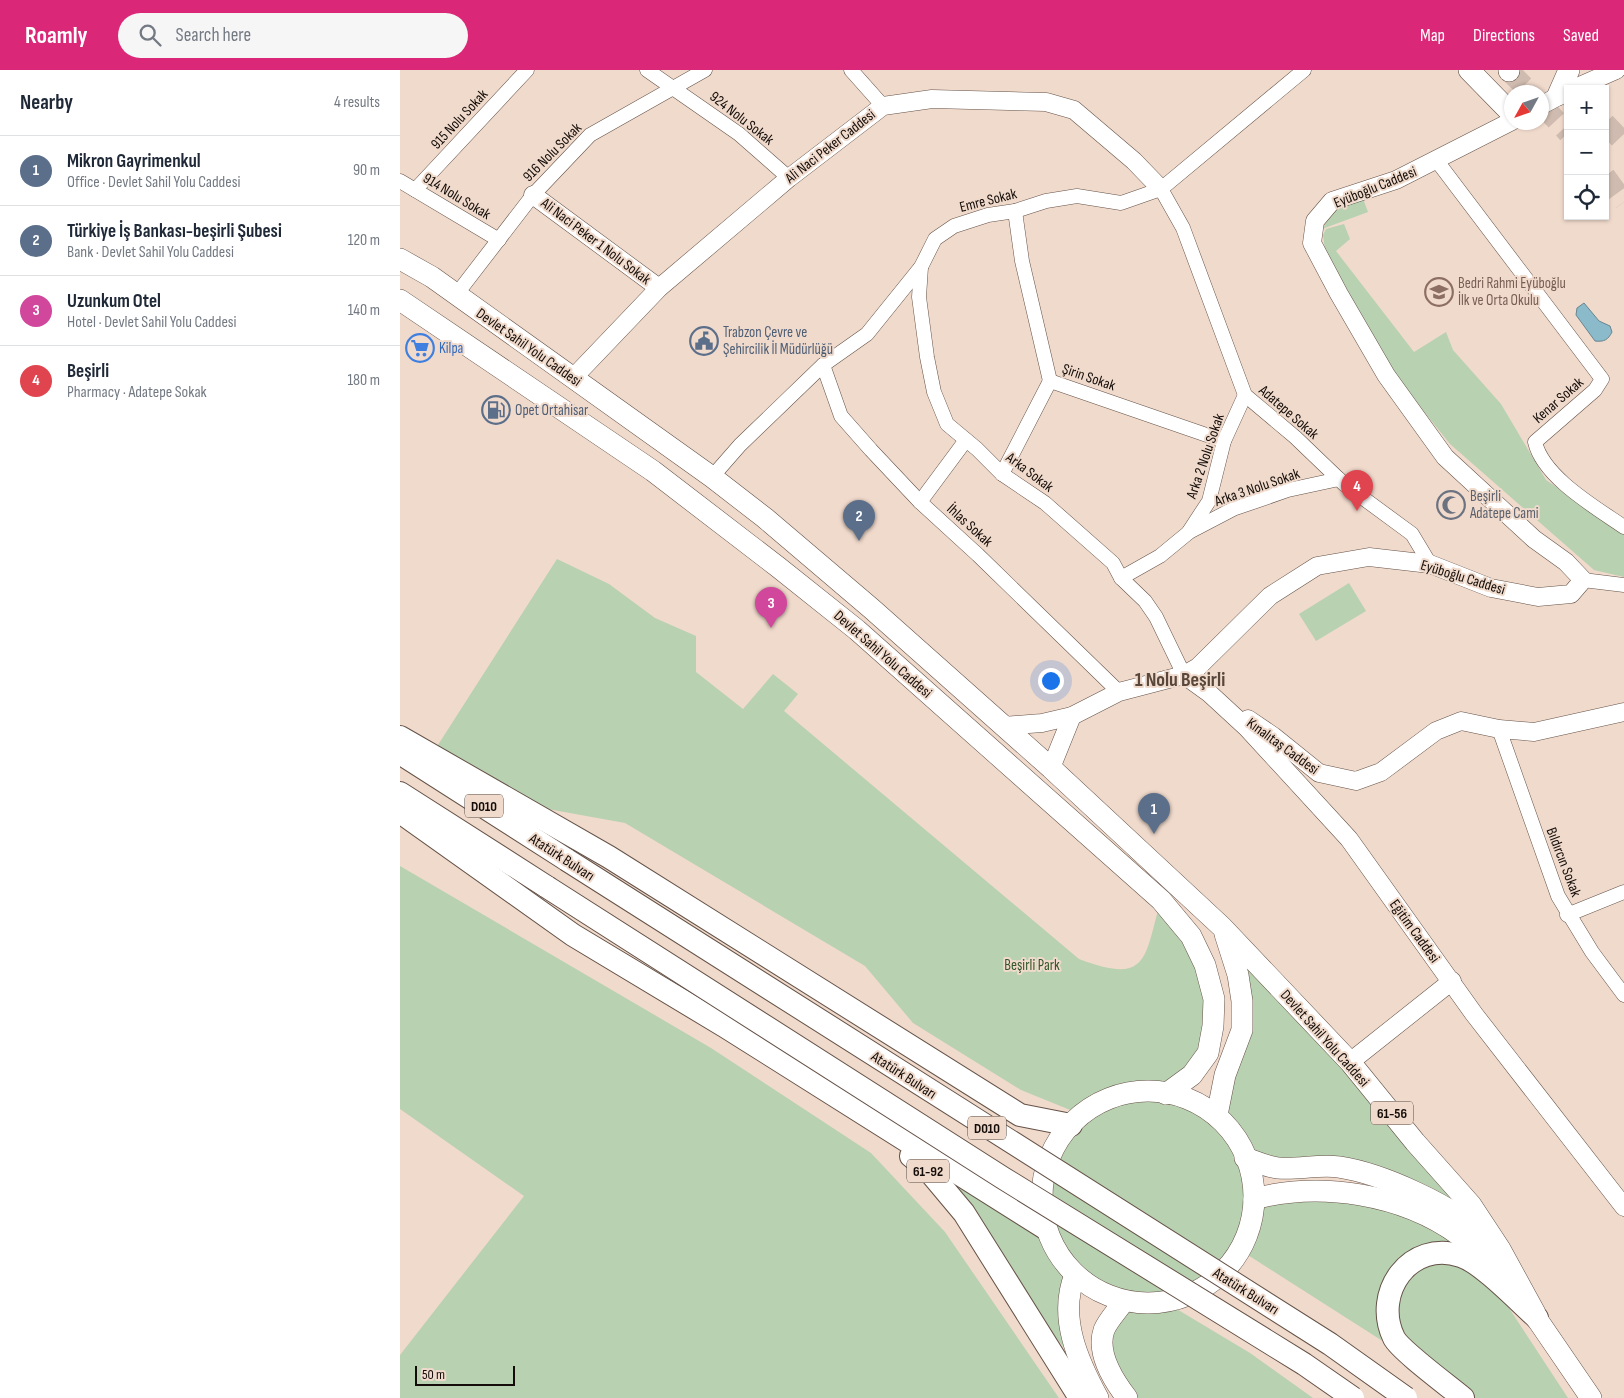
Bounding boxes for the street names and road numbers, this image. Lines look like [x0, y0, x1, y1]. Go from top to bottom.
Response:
street label: 915 Nolu Sokak [427, 85, 492, 153]
street label: 924 Nolu Sokak [706, 87, 778, 150]
street label: Ali Naci Peker Caddesi [780, 105, 879, 188]
street label: 916 Nolu Sokak [519, 119, 586, 186]
street label: Eyüboğlu Caddesi [1331, 162, 1420, 213]
street label: 914 Nolu Sokak [419, 169, 494, 224]
street label: Emre Sokak [958, 184, 1019, 217]
street label: Ali Naci Peker 1 Nolu Sokak [536, 193, 655, 289]
street label: Devlet Sahil Yolu Caddesi [472, 304, 585, 391]
street label: Şirin Sokak [1060, 360, 1118, 395]
street label: Kenar Sokak [1529, 373, 1588, 428]
street label: Adatepe Sokak [1254, 381, 1323, 444]
street label: Arka 2 Nolu Sokak [1182, 411, 1229, 502]
street label: Arka Sokak [1001, 448, 1058, 497]
street label: Arka 3 Nolu Sokak [1211, 464, 1302, 511]
street label: İhlas Sokak [943, 500, 997, 551]
street label: Eyüboğlu Caddesi [1418, 556, 1508, 599]
street label: Devlet Sahil Yolu Caddesi [830, 606, 936, 702]
street label: Kınalıtaş Caddesi [1243, 714, 1323, 779]
road number: D010 [465, 794, 503, 818]
street label: Bıldırcın Sokak [1542, 825, 1586, 900]
street label: Atatürk Bulvarı [525, 829, 598, 886]
street label: Eğitim Caddesi [1385, 896, 1444, 967]
street label: Devlet Sahil Yolu Caddesi [1276, 986, 1373, 1091]
street label: Atatürk Bulvarı [867, 1047, 940, 1104]
road number: 61-56 [1371, 1102, 1413, 1124]
road number: D010 [968, 1116, 1006, 1140]
road number: 61-92 [907, 1160, 949, 1182]
street label: Atatürk Bulvarı [1208, 1263, 1282, 1319]

